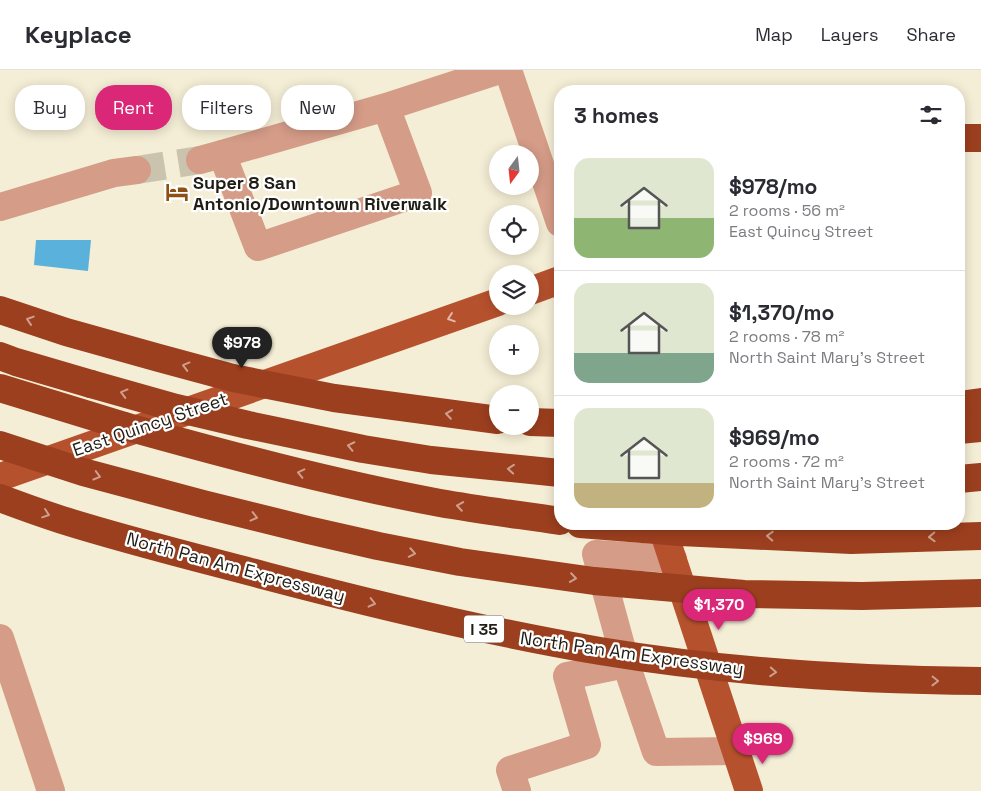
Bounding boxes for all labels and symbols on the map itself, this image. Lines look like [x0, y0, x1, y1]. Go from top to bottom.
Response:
north arrow [489, 145, 539, 195]
place label: Super 8 San Antonio/Downtown Riverwalk [193, 171, 447, 215]
hotel icon: Super 8 San Antonio/Downtown Riverwalk [164, 179, 190, 205]
one-way arrow [448, 312, 456, 322]
one-way arrow [27, 316, 35, 326]
pin: $978 [212, 326, 272, 369]
one-way arrow [183, 361, 191, 371]
street label: East Quincy Street [69, 387, 231, 461]
one-way arrow [121, 389, 129, 399]
one-way arrow [445, 409, 453, 420]
one-way arrow [346, 441, 355, 452]
one-way arrow [507, 463, 515, 474]
one-way arrow [296, 468, 305, 479]
one-way arrow [92, 470, 100, 480]
one-way arrow [456, 501, 464, 511]
one-way arrow [41, 508, 50, 518]
one-way arrow [249, 511, 258, 522]
street label: North Pan Am Expressway [124, 527, 348, 607]
one-way arrow [766, 531, 774, 542]
one-way arrow [928, 532, 936, 543]
one-way arrow [408, 547, 417, 557]
one-way arrow [568, 573, 577, 583]
pin: $1,370 [678, 588, 760, 631]
one-way arrow [367, 597, 376, 608]
road number: I 35 [464, 616, 504, 642]
street label: North Pan Am Expressway [519, 626, 745, 680]
one-way arrow [769, 667, 777, 678]
one-way arrow [932, 676, 939, 686]
pin: $969 [733, 722, 793, 765]

